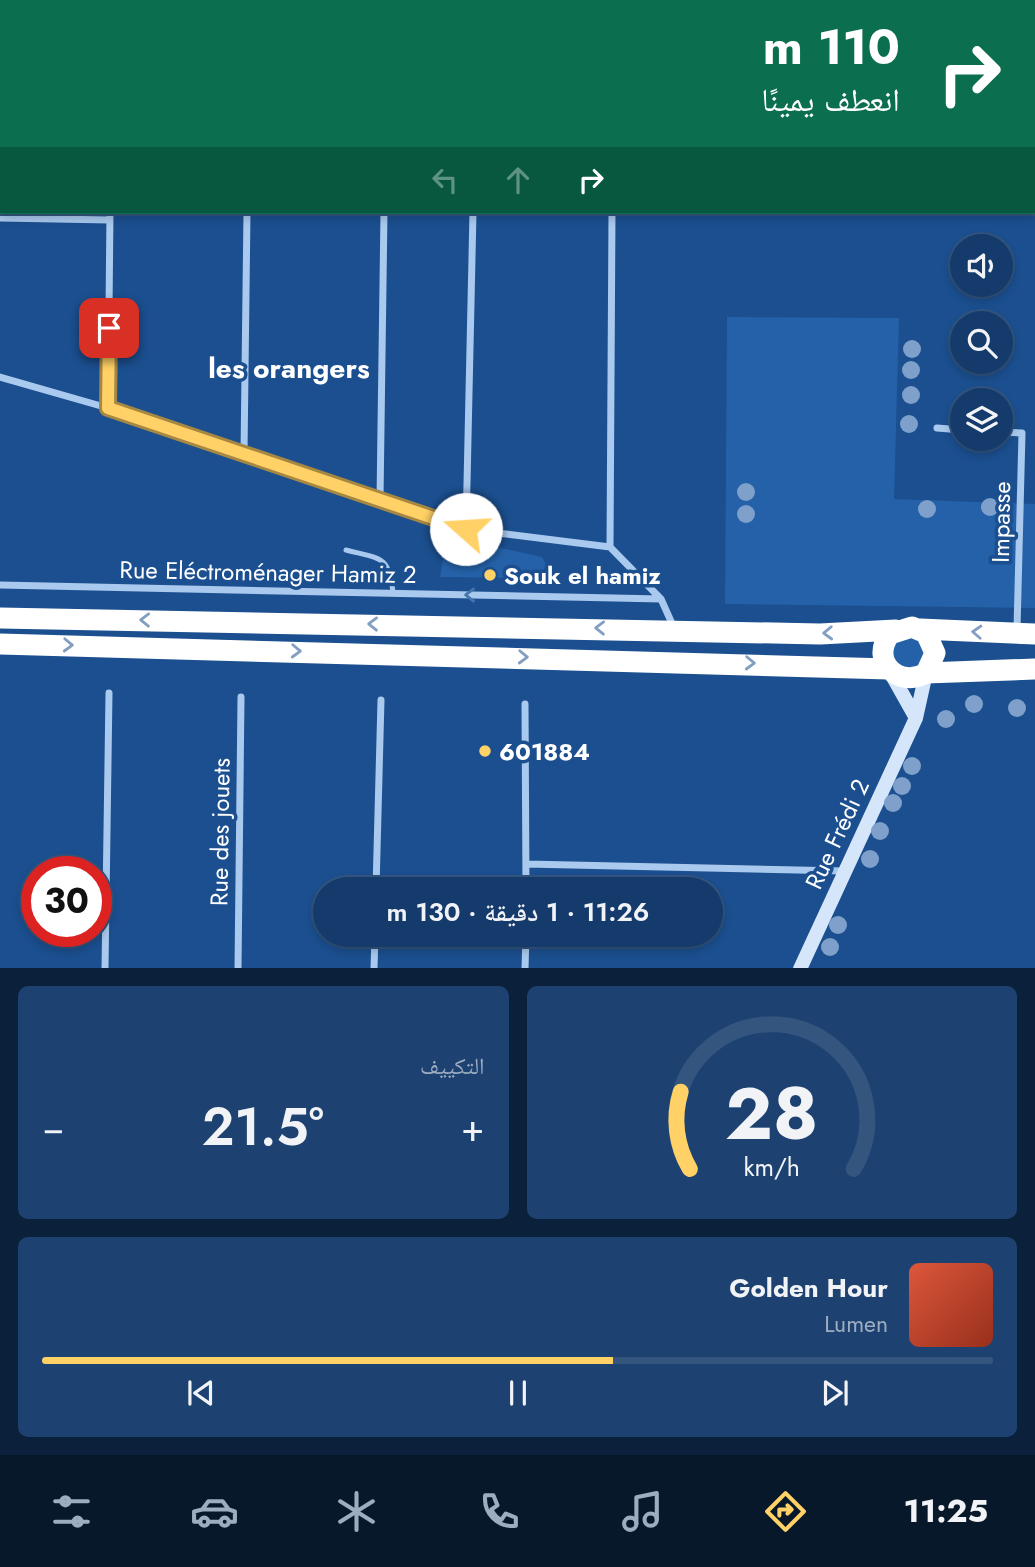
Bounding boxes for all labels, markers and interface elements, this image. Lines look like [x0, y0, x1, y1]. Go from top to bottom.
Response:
text: 110 m [763, 12, 900, 82]
icon: right [924, 28, 1015, 119]
text: انعطف يمينًا [761, 77, 900, 123]
icon: left [426, 161, 464, 199]
icon: ahead [499, 161, 537, 199]
icon: right [572, 161, 610, 199]
map controls [950, 234, 1013, 451]
button: sound [950, 234, 1013, 297]
pin [79, 298, 139, 358]
icon: arrive [90, 309, 128, 347]
button: search [950, 311, 1013, 374]
district label: les orangers [208, 348, 370, 389]
button: layers [950, 388, 1013, 451]
street label: Impasse [983, 481, 1019, 563]
position arrow [429, 492, 503, 566]
street label: Rue Eléctroménager Hamiz 2 [119, 552, 417, 592]
place label: Souk el hamiz [504, 558, 661, 593]
marker: Souk el hamiz [482, 567, 498, 583]
one-way arrow [465, 587, 475, 603]
one-way arrow [139, 613, 150, 628]
one-way arrow [367, 616, 377, 632]
one-way arrow [594, 620, 605, 636]
one-way arrow [972, 624, 983, 639]
one-way arrow [822, 626, 833, 641]
one-way arrow [63, 638, 74, 653]
one-way arrow [290, 644, 301, 659]
one-way arrow [518, 650, 529, 665]
one-way arrow [745, 656, 756, 671]
place label: 601884 [499, 734, 590, 769]
marker: 601884 [477, 743, 493, 759]
street label: Rue des jouets [201, 758, 239, 906]
street label: Rue Frédi 2 [796, 773, 878, 895]
speed limit sign: 30 [21, 856, 112, 947]
text: 11:26 · 1 دقيقة · 130 m [387, 893, 649, 931]
text: التكييف [420, 1049, 485, 1083]
text: 28 [725, 1061, 818, 1166]
text: 21.5° [202, 1089, 324, 1165]
text: − [42, 1100, 64, 1155]
text: + [461, 1100, 484, 1155]
text: km/h [743, 1148, 800, 1184]
text: Golden Hour [729, 1269, 888, 1307]
text: Lumen [824, 1307, 888, 1341]
icon: previous [182, 1374, 220, 1412]
icon: pause [499, 1374, 537, 1412]
icon: next [816, 1374, 854, 1412]
icon: filters [47, 1487, 96, 1536]
icon: car [190, 1487, 239, 1536]
icon: climate [332, 1487, 381, 1536]
icon: phone [475, 1487, 524, 1536]
icon: music [618, 1487, 667, 1536]
icon: directions [761, 1487, 810, 1536]
text: 11:25 [904, 1488, 988, 1534]

